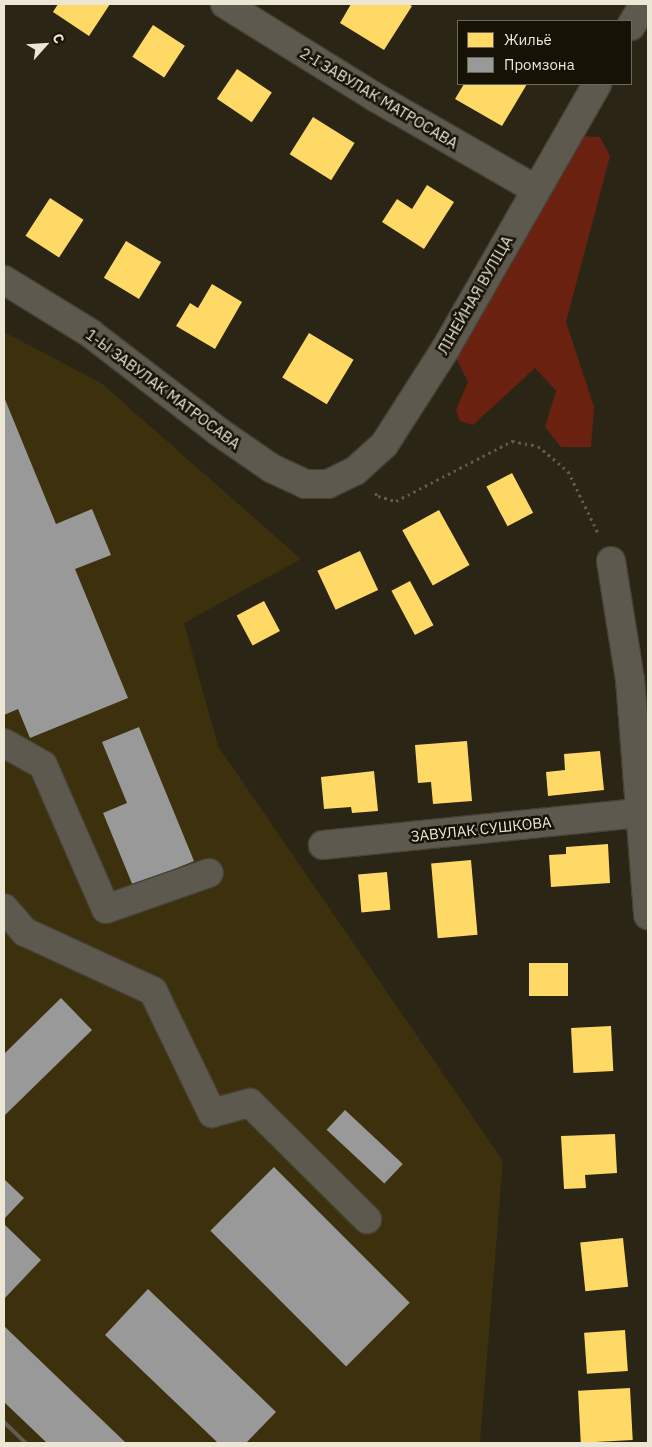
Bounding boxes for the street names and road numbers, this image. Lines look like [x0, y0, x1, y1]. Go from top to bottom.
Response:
street label: 2-І ЗАВУЛАК МАТРОСАВА [297, 44, 461, 152]
street label: ЛІНЕЙНАЯ ВУЛІЦА [434, 232, 516, 358]
street label: 1-Ы ЗАВУЛАК МАТРОСАВА [82, 325, 244, 453]
street label: ЗАВУЛАК СУШКОВА [410, 813, 552, 845]

